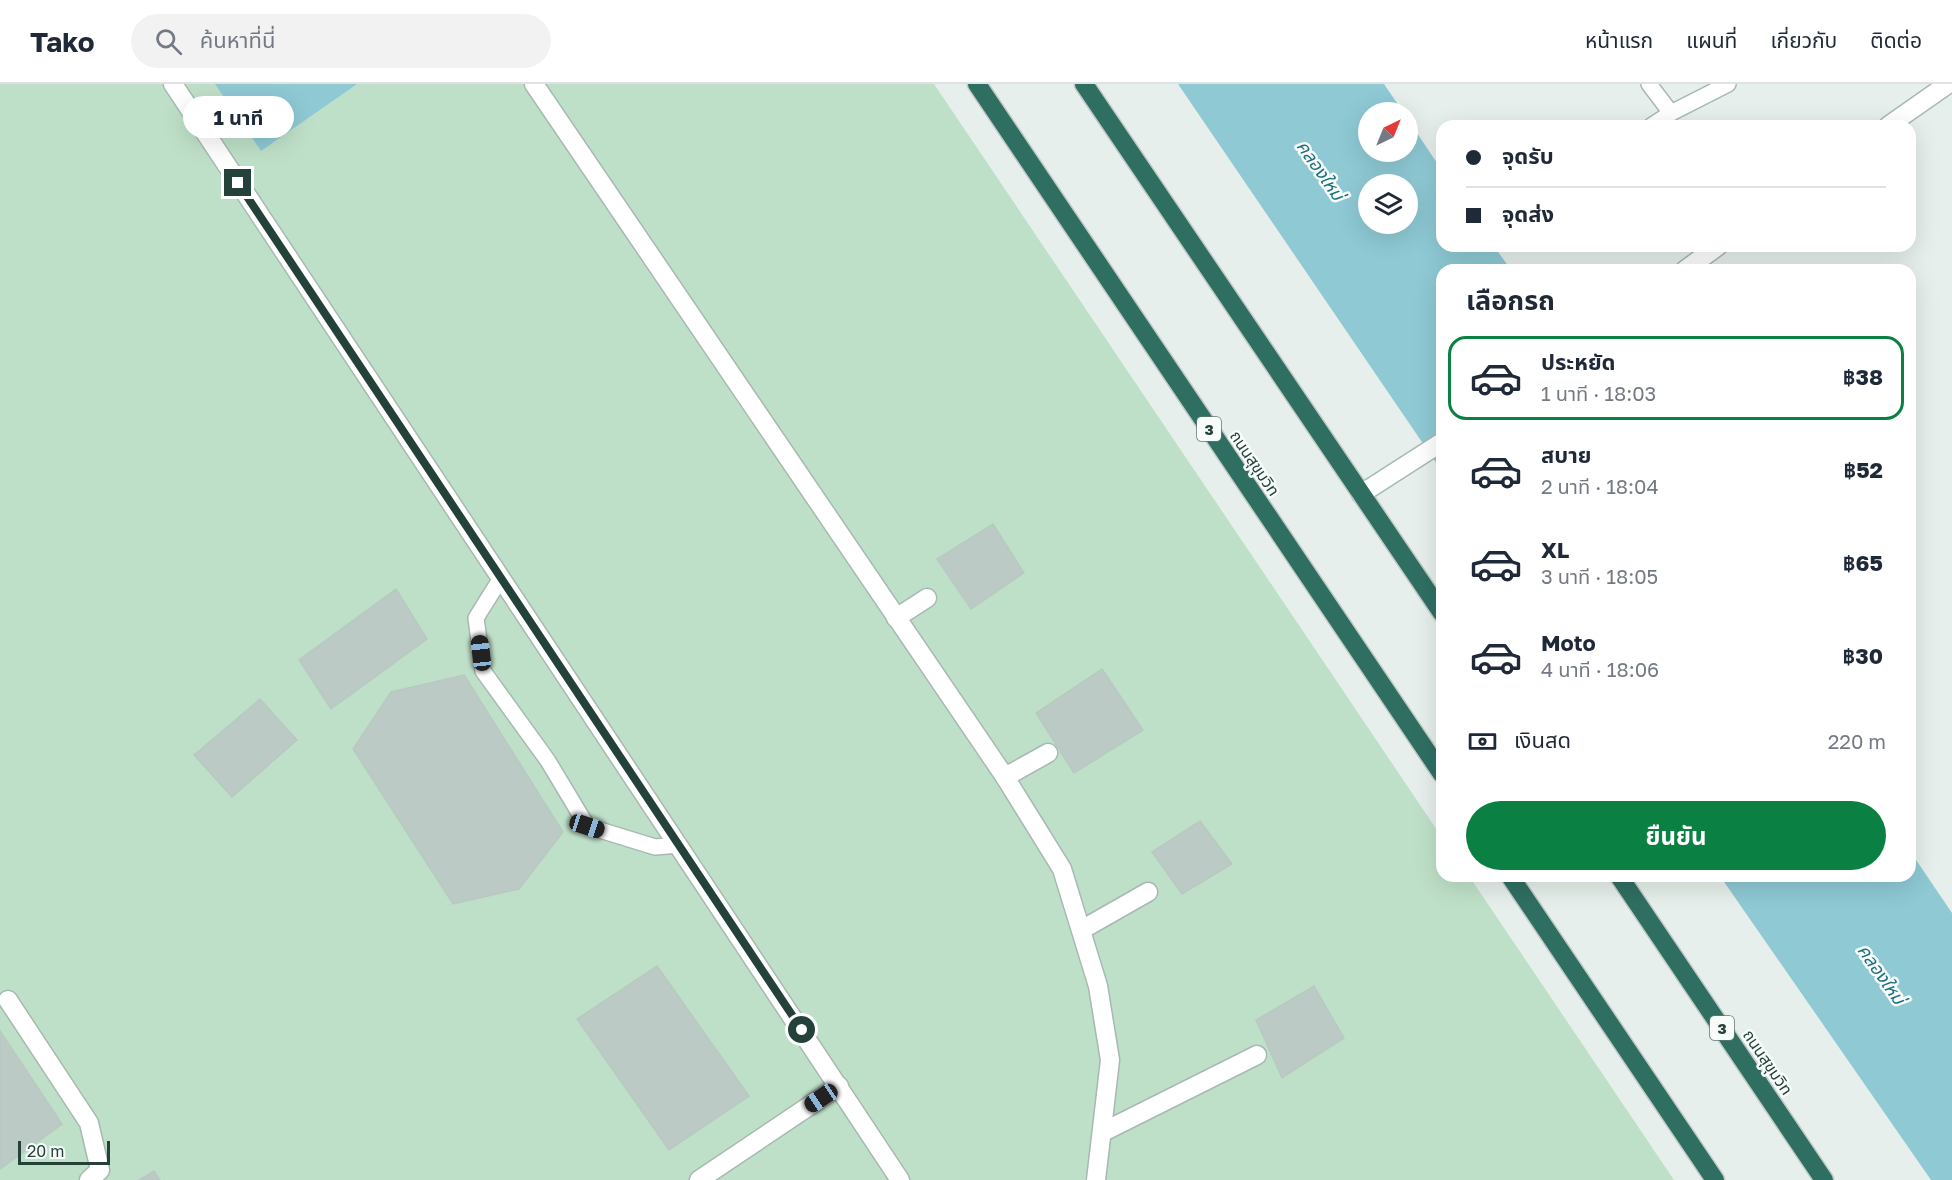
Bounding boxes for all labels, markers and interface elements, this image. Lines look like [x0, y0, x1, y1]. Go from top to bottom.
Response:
search box [131, 14, 551, 68]
text: Tako [30, 25, 95, 58]
icon: search [152, 25, 185, 58]
text: ค้นหาที่นี่ [200, 26, 275, 53]
text: หน้าแรก [1585, 27, 1653, 53]
text: แผนที่ [1686, 27, 1737, 53]
text: เกี่ยวกับ [1770, 27, 1837, 53]
text: ติดต่อ [1870, 27, 1922, 53]
callout: 1 นาที [182, 96, 294, 138]
north arrow [1358, 102, 1418, 162]
map controls [1358, 102, 1418, 234]
text: 1 นาที [214, 105, 263, 129]
water label: คลองใหม่ [1292, 136, 1351, 207]
text: จุดรับ [1502, 142, 1554, 169]
route end [224, 169, 251, 196]
button: layers [1358, 174, 1418, 234]
text: จุดส่ง [1502, 200, 1554, 227]
text: เลือกรถ [1466, 284, 1555, 316]
text: ประหยัด [1541, 348, 1616, 375]
icon: car [1469, 351, 1523, 405]
text: ฿38 [1843, 363, 1883, 390]
text: 1 นาที · 18:03 [1541, 381, 1656, 405]
road number: 3 [1197, 417, 1221, 441]
street label: ถนนสุขุมวิท [1226, 426, 1284, 500]
text: สบาย [1541, 441, 1591, 468]
icon: car [1469, 444, 1523, 498]
text: ฿52 [1843, 456, 1883, 483]
text: 2 นาที · 18:04 [1541, 474, 1659, 498]
text: XL [1541, 536, 1569, 563]
icon: car [1469, 537, 1523, 591]
text: ฿65 [1843, 549, 1883, 576]
text: 3 นาที · 18:05 [1541, 564, 1658, 588]
text: Moto [1541, 629, 1596, 656]
icon: car [1469, 630, 1523, 684]
car [470, 634, 492, 672]
text: ฿30 [1842, 642, 1883, 669]
text: 4 นาที · 18:06 [1541, 657, 1659, 681]
icon: cash [1466, 725, 1499, 758]
text: เงินสด [1514, 726, 1571, 753]
text: 220 m [1828, 729, 1886, 753]
button: ยืนยัน [1466, 801, 1886, 870]
car [567, 812, 607, 840]
water label: คลองใหม่ [1853, 940, 1912, 1011]
route start [788, 1016, 815, 1043]
road number: 3 [1710, 1016, 1734, 1040]
street label: ถนนสุขุมวิท [1739, 1025, 1797, 1099]
car [801, 1080, 841, 1116]
scale bar [18, 1138, 110, 1166]
text: 20 m [27, 1141, 64, 1161]

